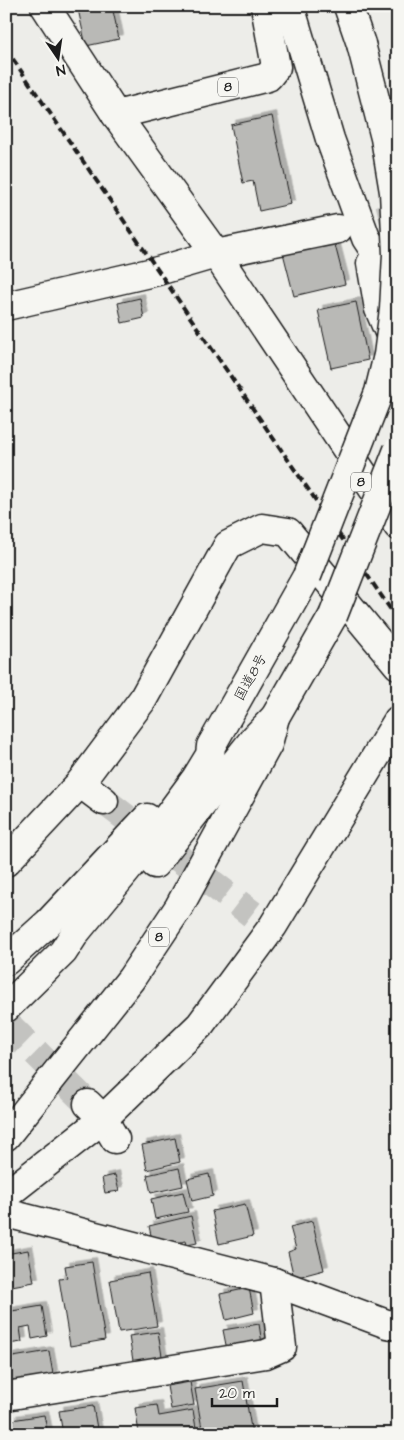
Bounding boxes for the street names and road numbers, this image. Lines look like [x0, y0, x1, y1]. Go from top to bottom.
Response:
road number: 8 [218, 77, 238, 96]
road number: 8 [351, 472, 371, 492]
street label: 国道8号 [230, 650, 272, 705]
road number: 8 [149, 928, 169, 946]

